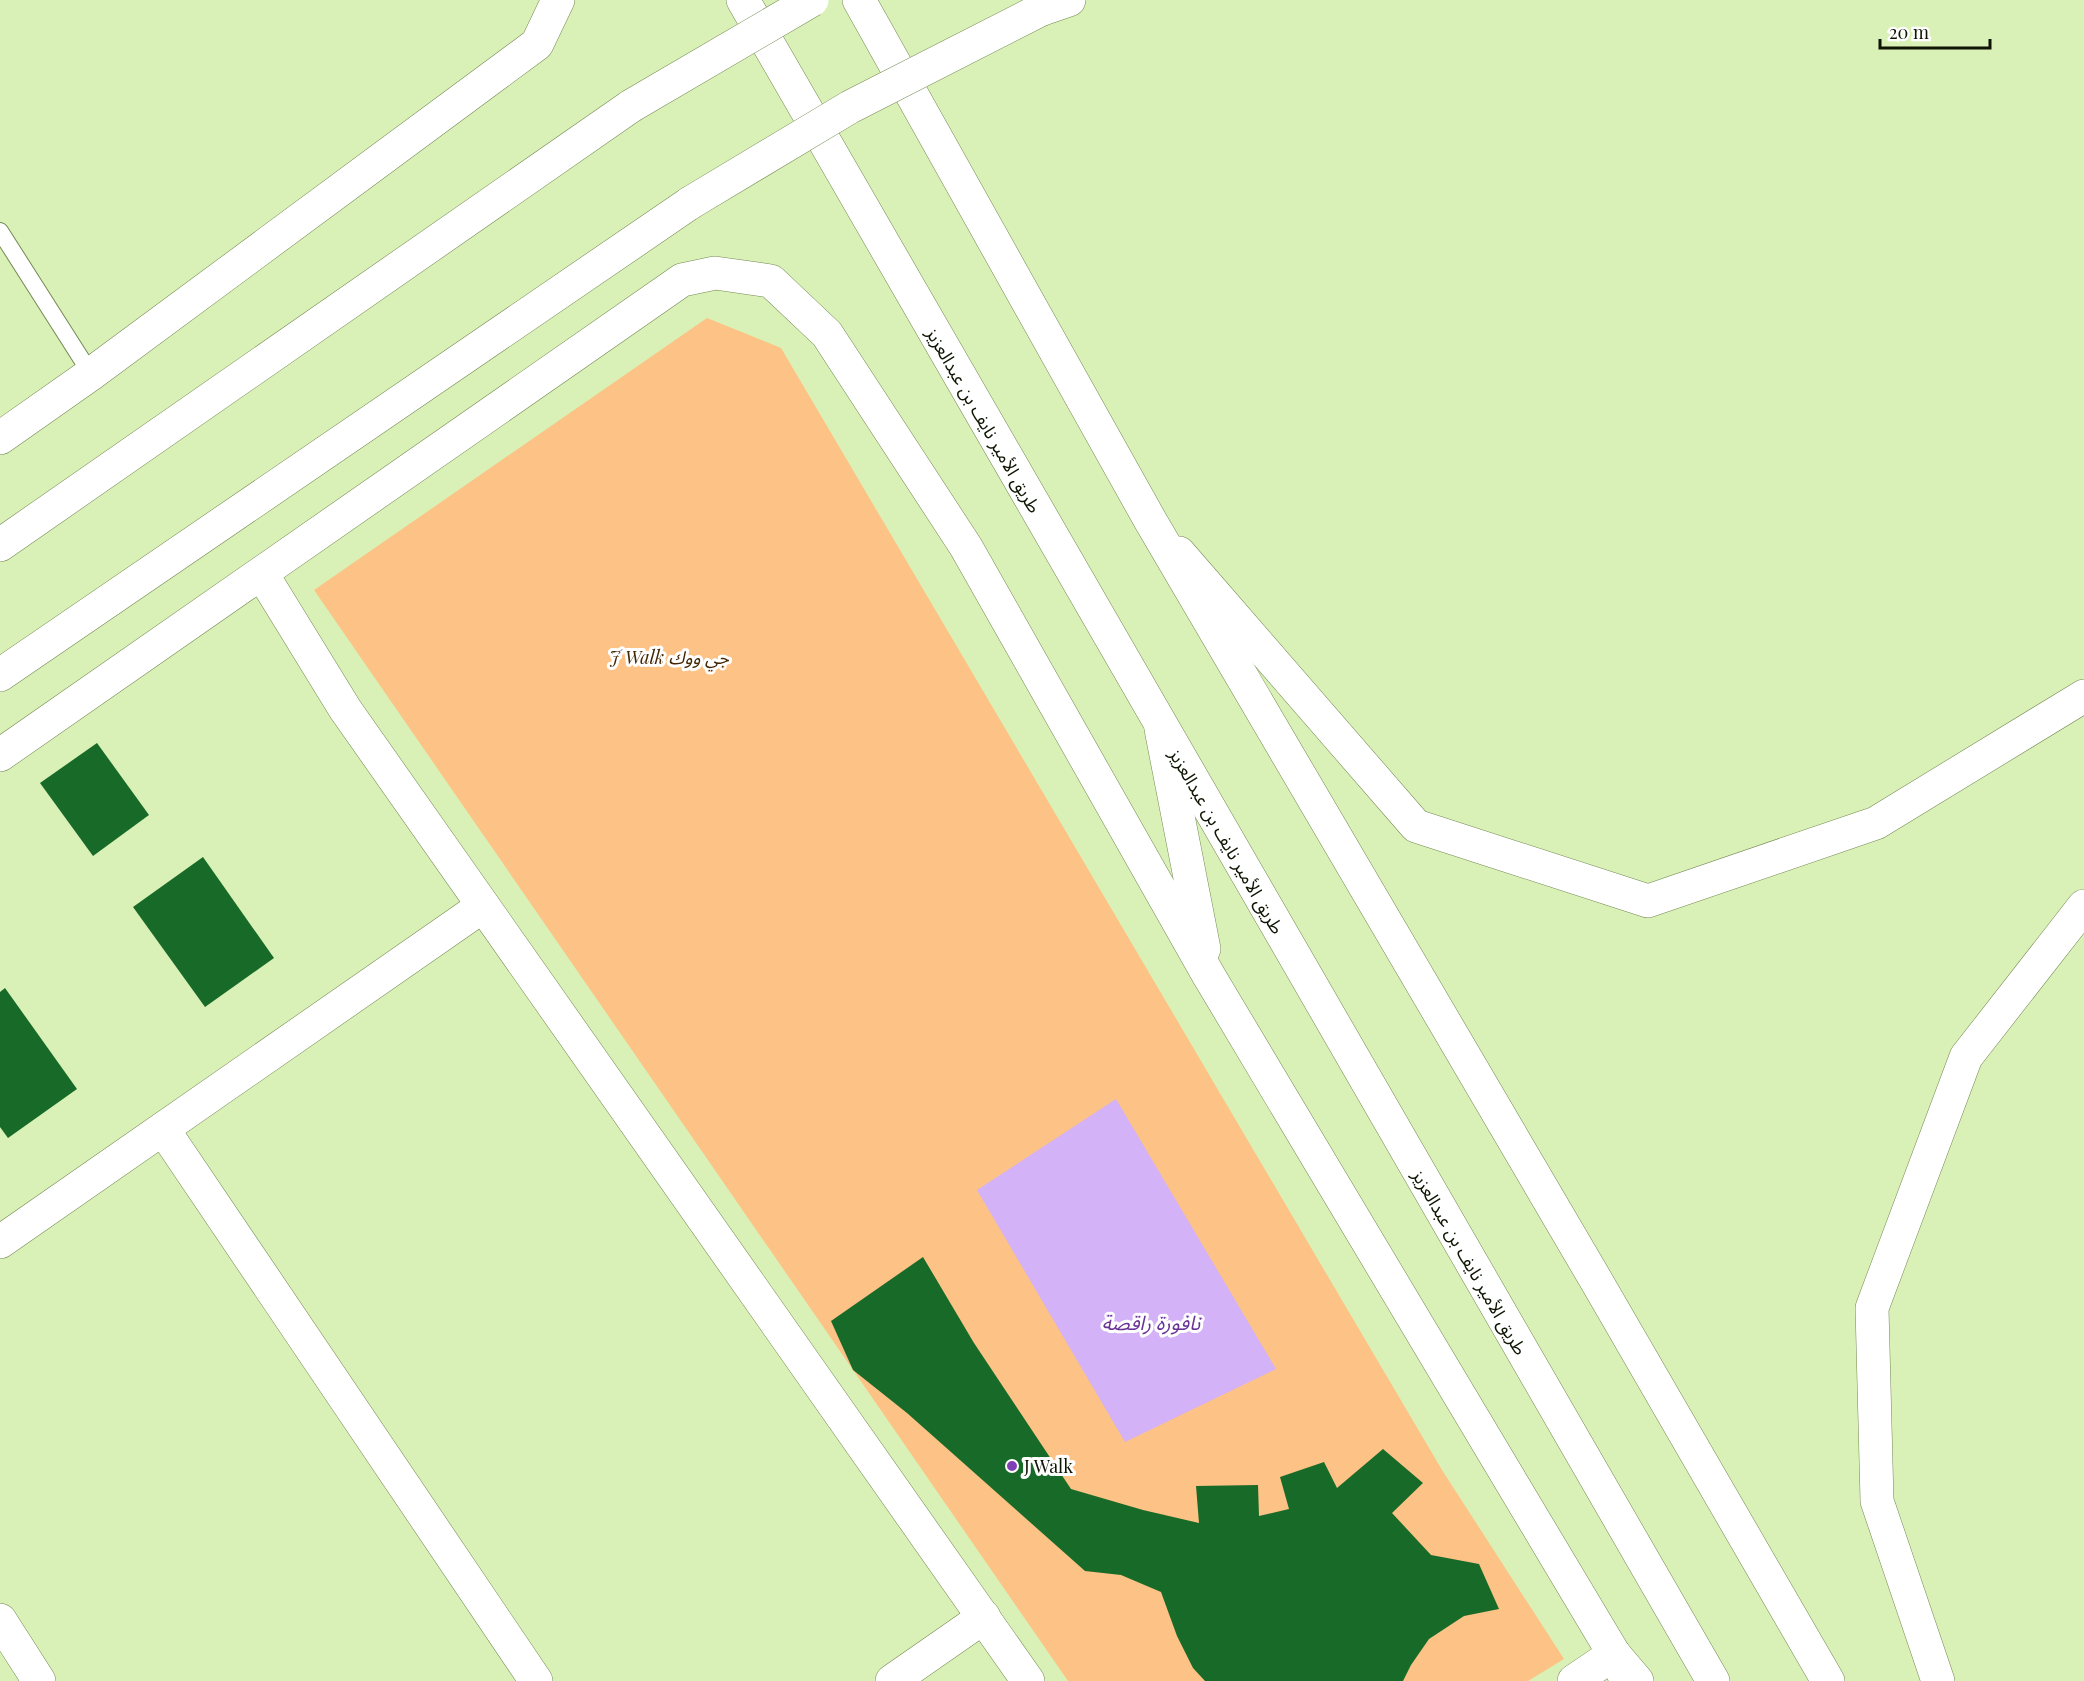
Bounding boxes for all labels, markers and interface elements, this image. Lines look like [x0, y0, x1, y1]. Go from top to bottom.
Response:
scale bar [1880, 12, 1990, 50]
text: 20 m [1889, 20, 1929, 44]
street label: طريق الأمير نايف بن عبدالعزيز [921, 322, 1047, 517]
park label: J Walk جي ووك [609, 645, 729, 672]
street label: طريق الأمير نايف بن عبدالعزيز [1164, 743, 1290, 938]
street label: طريق الأمير نايف بن عبدالعزيز [1407, 1164, 1533, 1359]
water label: نافورة راقصة [1102, 1308, 1202, 1335]
place label: J Walk [1023, 1454, 1073, 1478]
marker: J Walk [1005, 1459, 1019, 1473]

